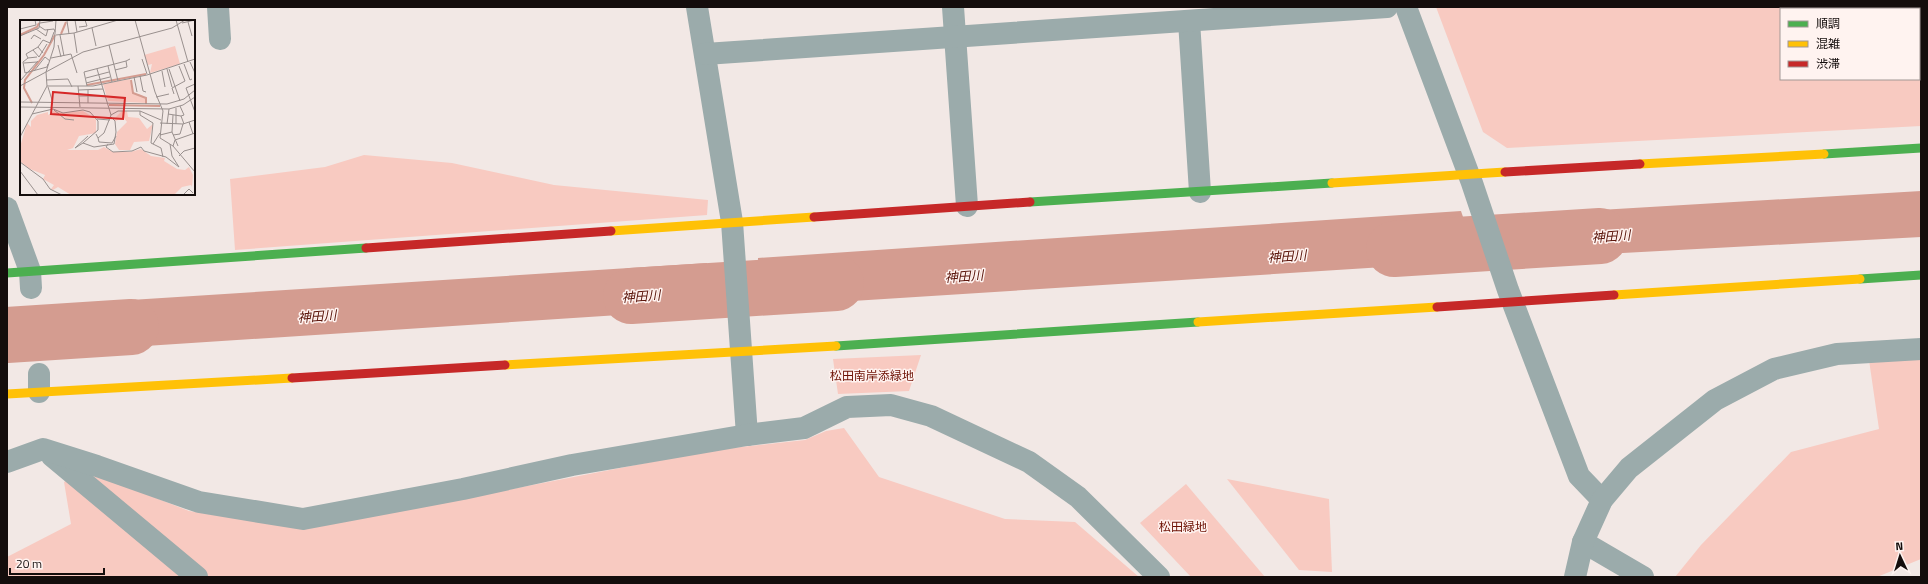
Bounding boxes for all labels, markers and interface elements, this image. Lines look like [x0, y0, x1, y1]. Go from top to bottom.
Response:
legend [1780, 8, 1920, 80]
text: 順調 [1816, 14, 1840, 33]
inset map [20, 20, 195, 195]
text: 混雑 [1816, 34, 1840, 53]
text: 渋滞 [1816, 54, 1840, 73]
water label: 神田川 [1591, 225, 1633, 247]
water label: 神田川 [1267, 245, 1309, 267]
water label: 神田川 [944, 265, 986, 287]
water label: 神田川 [621, 285, 663, 307]
water label: 神田川 [297, 305, 339, 327]
park label: 松田南岸添緑地 [830, 366, 914, 385]
park label: 松田緑地 [1159, 517, 1207, 536]
north arrow [1880, 536, 1920, 576]
text: N [1895, 538, 1904, 554]
scale bar [10, 550, 104, 576]
text: 20 m [16, 554, 42, 573]

